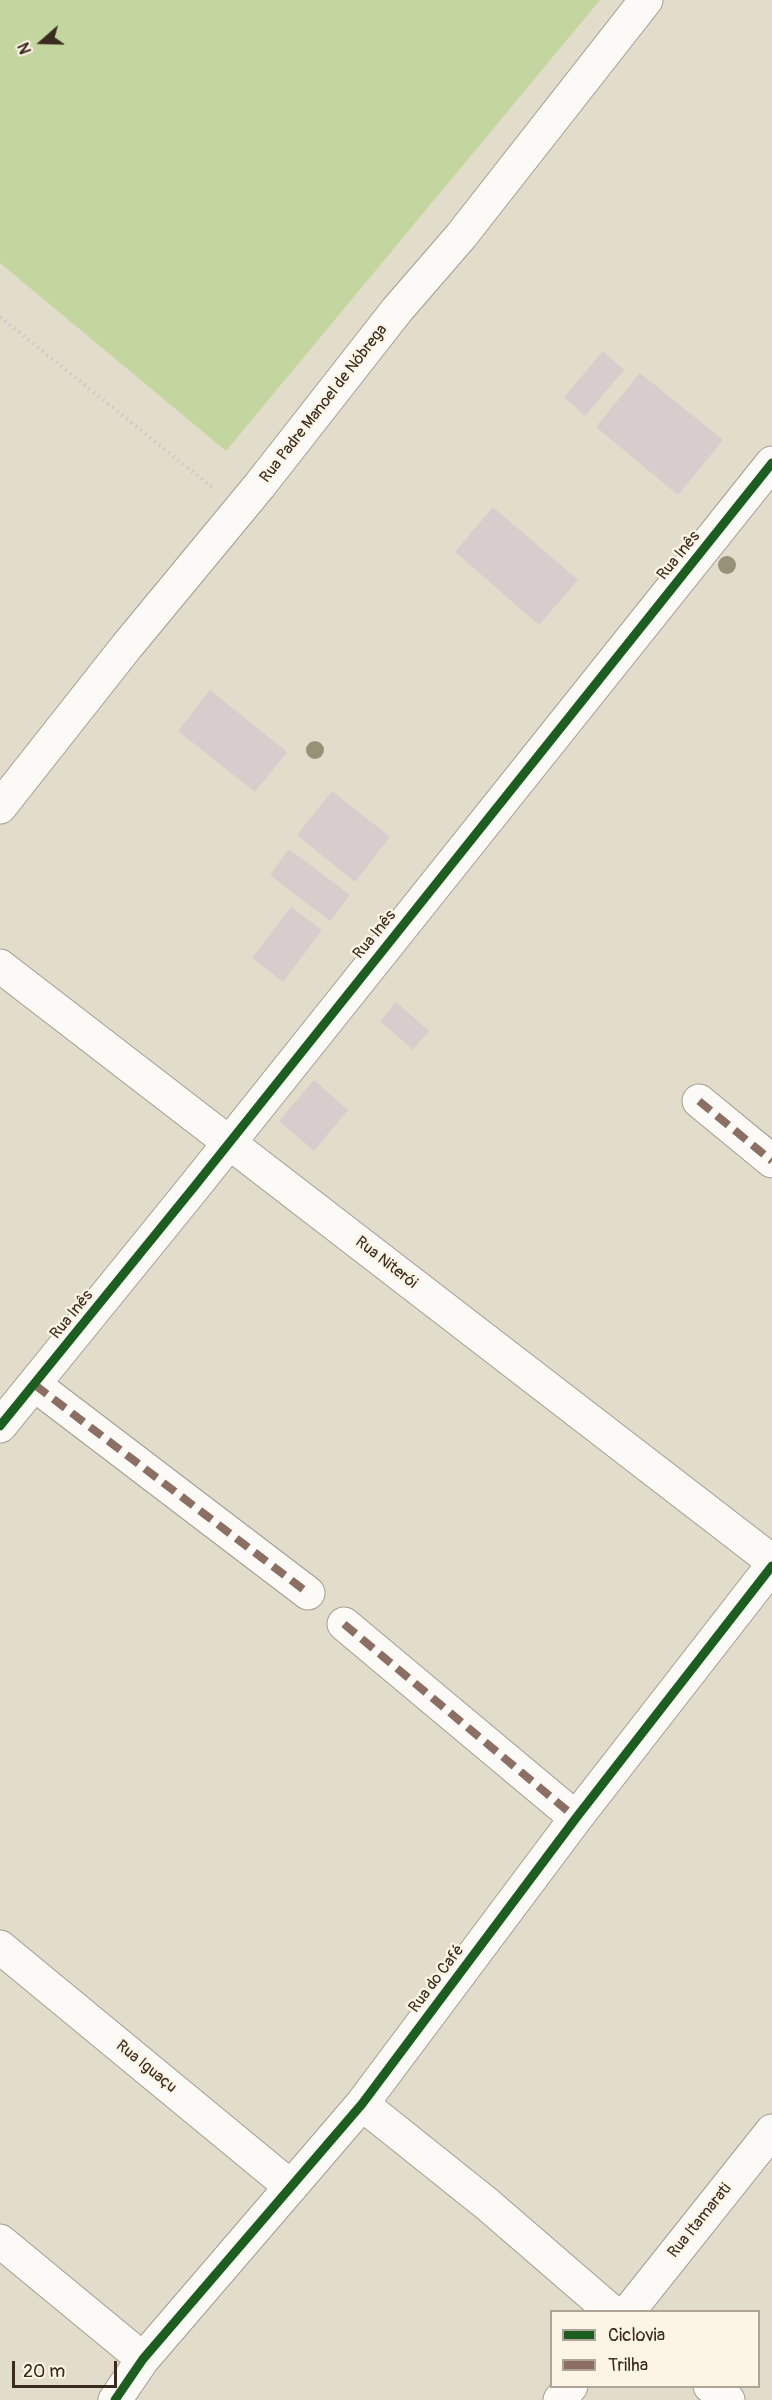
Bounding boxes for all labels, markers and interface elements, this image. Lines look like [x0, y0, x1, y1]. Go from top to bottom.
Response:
north arrow [12, 12, 72, 72]
text: N [14, 40, 36, 57]
street label: Rua Padre Manoel de Nóbrega [256, 321, 392, 487]
street label: Rua Inês [653, 528, 705, 584]
street label: Rua Inês [349, 907, 401, 963]
street label: Rua Niterói [351, 1233, 421, 1293]
street label: Rua Inês [46, 1287, 98, 1343]
street label: Rua do Café [405, 1941, 469, 2017]
street label: Rua Iguaçu [112, 2037, 180, 2097]
street label: Rua Itamarati [664, 2180, 736, 2262]
legend [550, 2310, 760, 2388]
text: Ciclovia [608, 2324, 665, 2347]
scale bar [15, 2349, 120, 2387]
text: Trilha [608, 2354, 648, 2377]
text: 20 m [23, 2360, 65, 2383]

